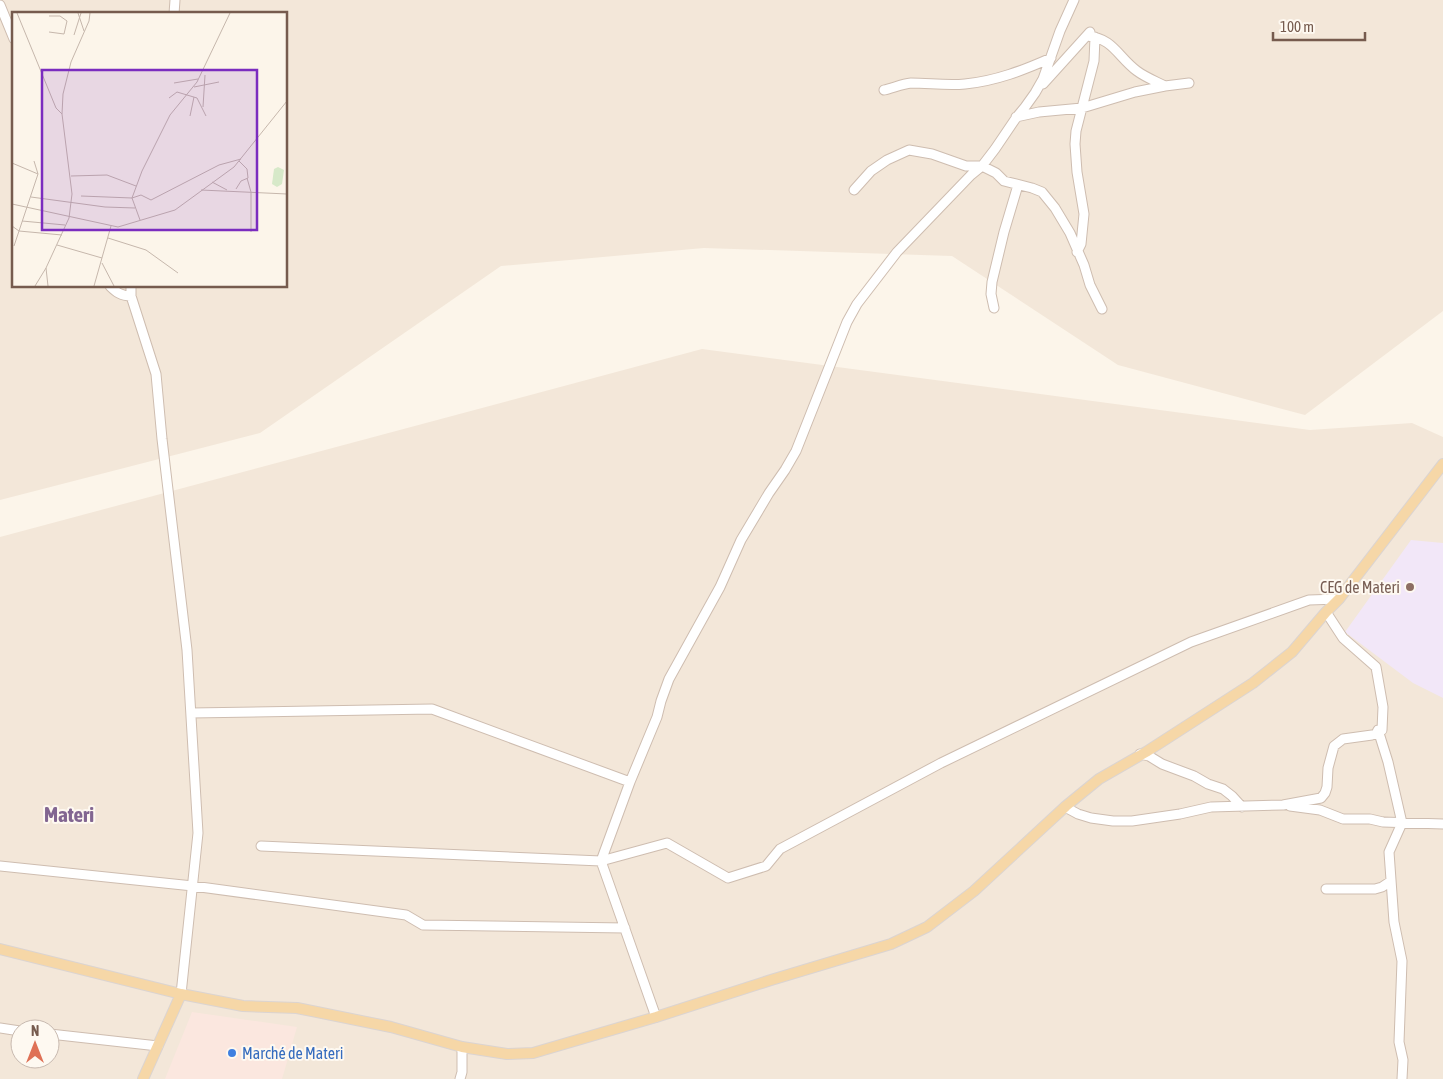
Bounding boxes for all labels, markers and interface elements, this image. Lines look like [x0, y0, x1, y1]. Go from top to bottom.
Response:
scale bar [1273, 10, 1366, 42]
inset map [12, 12, 288, 288]
text: 100 m [1280, 18, 1314, 35]
place label: CEG de Materi [1320, 578, 1400, 596]
marker: CEG de Materi [1404, 581, 1416, 593]
district label: Materi [44, 802, 94, 826]
north arrow [10, 1019, 60, 1069]
text: N [31, 1023, 39, 1039]
place label: Marché de Materi [242, 1044, 343, 1062]
marker: Marché de Materi [226, 1047, 238, 1059]

